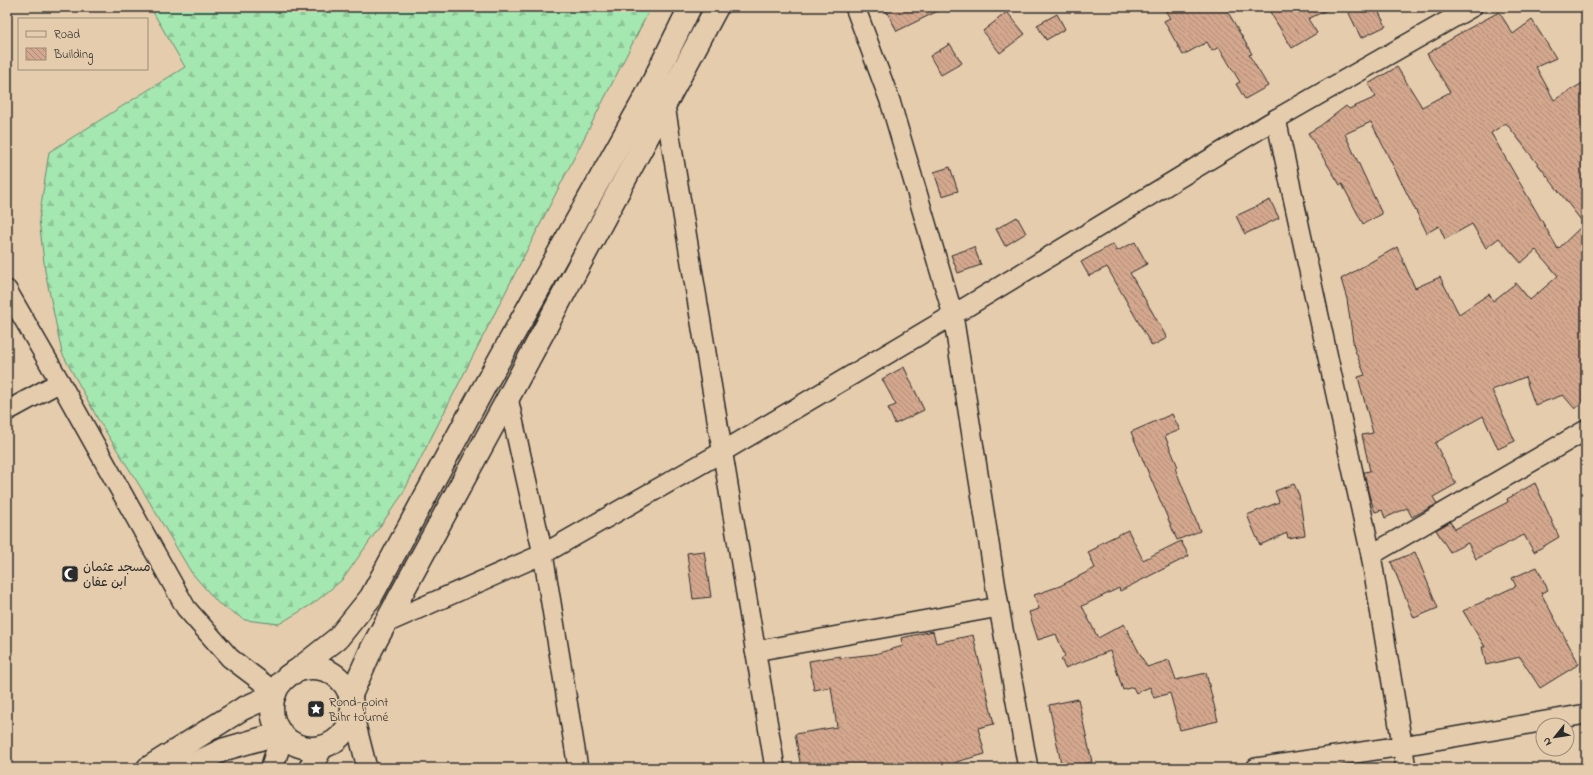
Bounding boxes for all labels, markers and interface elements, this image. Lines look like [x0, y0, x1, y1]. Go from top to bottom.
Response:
legend [18, 18, 148, 70]
text: Road [54, 26, 80, 44]
text: Building [53, 46, 93, 65]
place label: مسجد عثمان ابن عفان [83, 558, 151, 592]
mosque icon: مسجد عثمان ابن عفان [60, 564, 80, 584]
place label: Rond-point Bihr tourné [328, 693, 389, 727]
place icon: Rond-point Bihr tourné [306, 699, 326, 719]
north arrow [1535, 717, 1575, 757]
text: N [1538, 734, 1556, 749]

